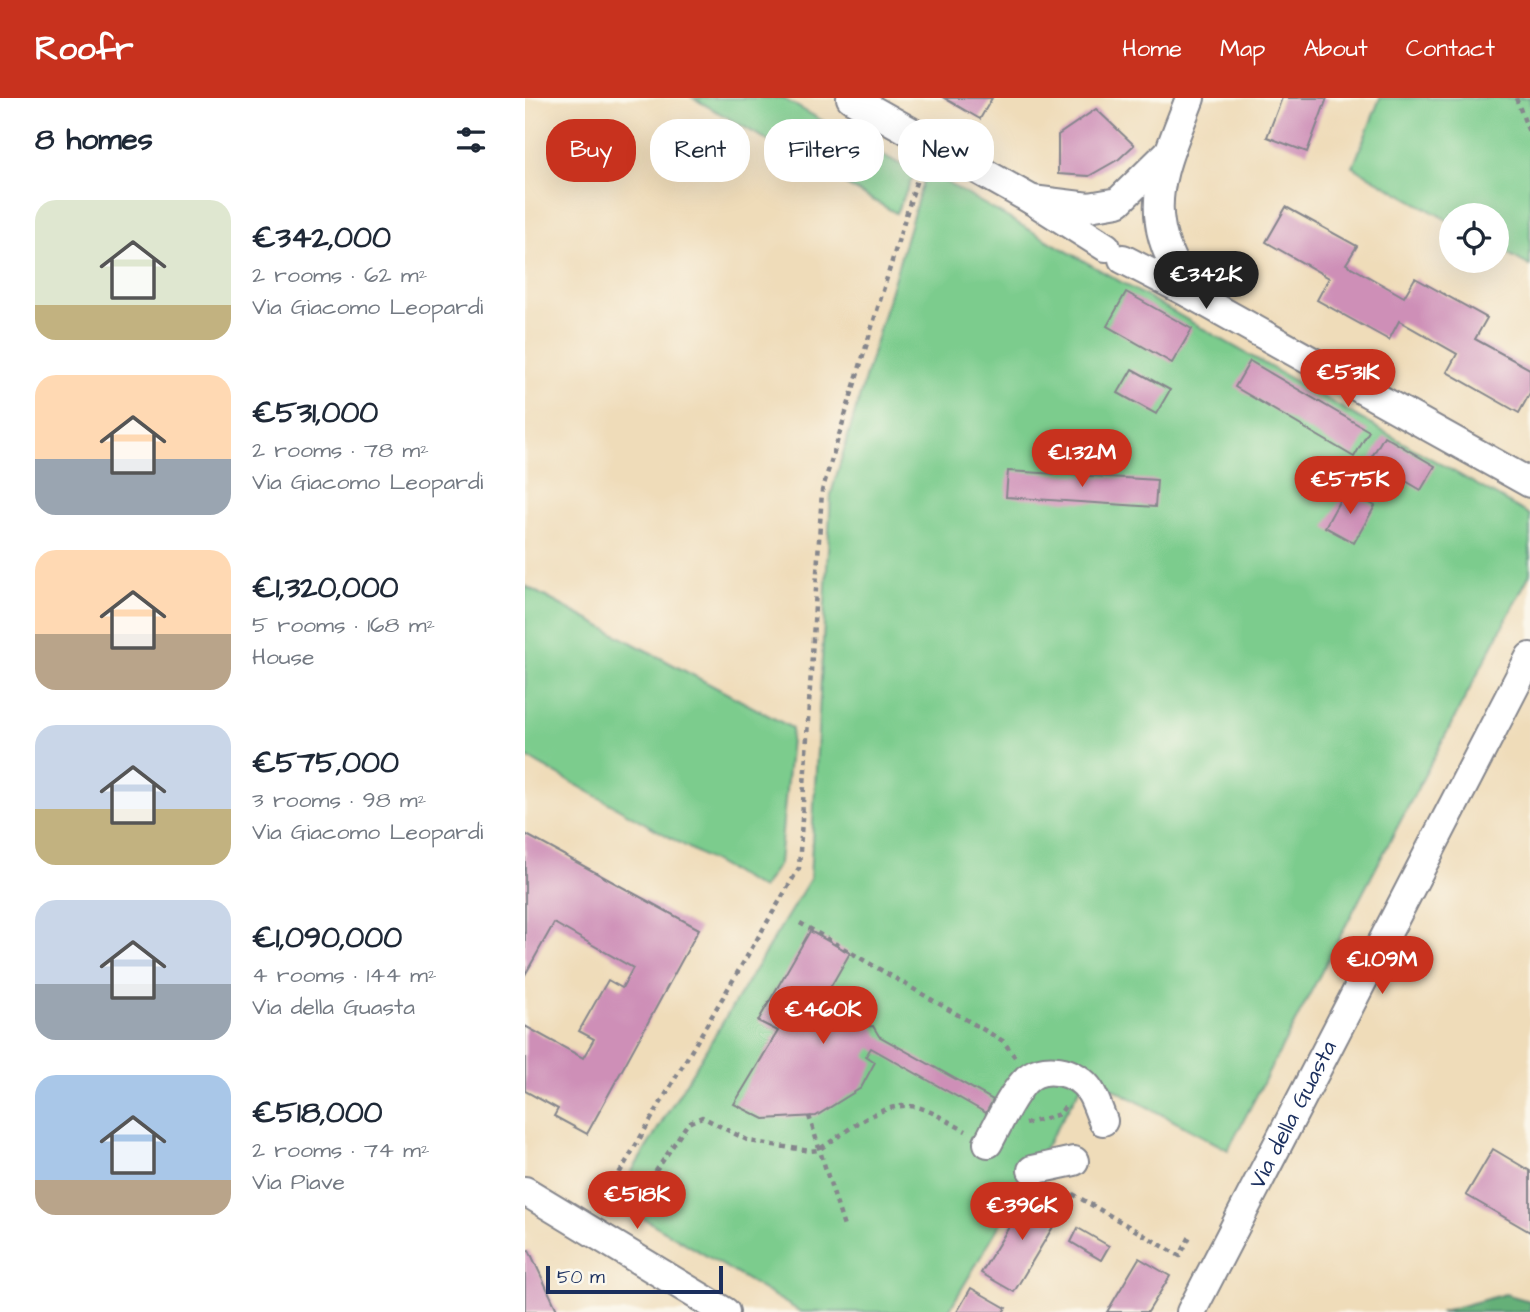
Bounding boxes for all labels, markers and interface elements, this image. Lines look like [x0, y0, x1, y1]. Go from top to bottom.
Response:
text: Roofr [35, 26, 133, 72]
text: Home [1122, 32, 1182, 66]
text: Map [1220, 32, 1265, 66]
text: About [1303, 32, 1368, 66]
text: Contact [1406, 32, 1495, 66]
text: 8 homes [35, 119, 153, 161]
chip: Buy [546, 119, 636, 182]
chip: Rent [650, 119, 750, 182]
chip: Filters [764, 119, 884, 182]
chip: New [898, 119, 994, 182]
icon: filters [452, 121, 490, 159]
map controls [1439, 203, 1509, 273]
button: locate [1439, 203, 1509, 273]
text: €342,000 [252, 217, 391, 259]
icon: home [91, 228, 175, 312]
pin: €342K [1157, 252, 1255, 311]
text: €342K [1170, 258, 1242, 290]
text: 2 rooms · 62 m² [252, 259, 427, 291]
text: Via Giacomo Leopardi [252, 291, 483, 323]
pin: €531K [1299, 350, 1397, 409]
text: €531K [1316, 356, 1380, 388]
text: €531,000 [252, 392, 378, 434]
icon: home [91, 403, 175, 487]
pin: €1.32M [1025, 430, 1139, 489]
text: 2 rooms · 78 m² [252, 434, 429, 466]
text: €1.32M [1048, 436, 1116, 468]
pin: €575K [1301, 456, 1399, 516]
text: €575K [1311, 463, 1389, 495]
text: Via Giacomo Leopardi [252, 466, 483, 498]
text: €1,320,000 [252, 567, 398, 609]
icon: home [91, 578, 175, 662]
text: 5 rooms · 168 m² [252, 609, 435, 641]
text: House [252, 641, 315, 673]
text: €575,000 [252, 742, 399, 784]
icon: home [91, 753, 175, 837]
text: 3 rooms · 98 m² [252, 784, 426, 816]
text: Via Giacomo Leopardi [252, 816, 483, 848]
text: €1,090,000 [252, 917, 402, 959]
icon: home [91, 928, 175, 1012]
pin: €1.09M [1325, 936, 1439, 996]
text: €1.09M [1346, 943, 1418, 975]
text: 4 rooms · 144 m² [252, 959, 437, 991]
pin: €460K [774, 986, 872, 1046]
text: Via della Guasta [252, 991, 415, 1023]
text: €460K [785, 993, 861, 1025]
street label: Via della Guasta [1241, 1035, 1345, 1195]
text: €518,000 [252, 1092, 383, 1134]
icon: home [91, 1103, 175, 1187]
text: 2 rooms · 74 m² [252, 1134, 430, 1166]
text: Via Piave [252, 1166, 345, 1198]
pin: €518K [588, 1172, 686, 1231]
text: €518K [604, 1178, 670, 1210]
pin: €396K [973, 1182, 1071, 1242]
text: €396K [986, 1189, 1058, 1221]
scale bar [546, 1263, 723, 1295]
text: 50 m [557, 1264, 605, 1291]

